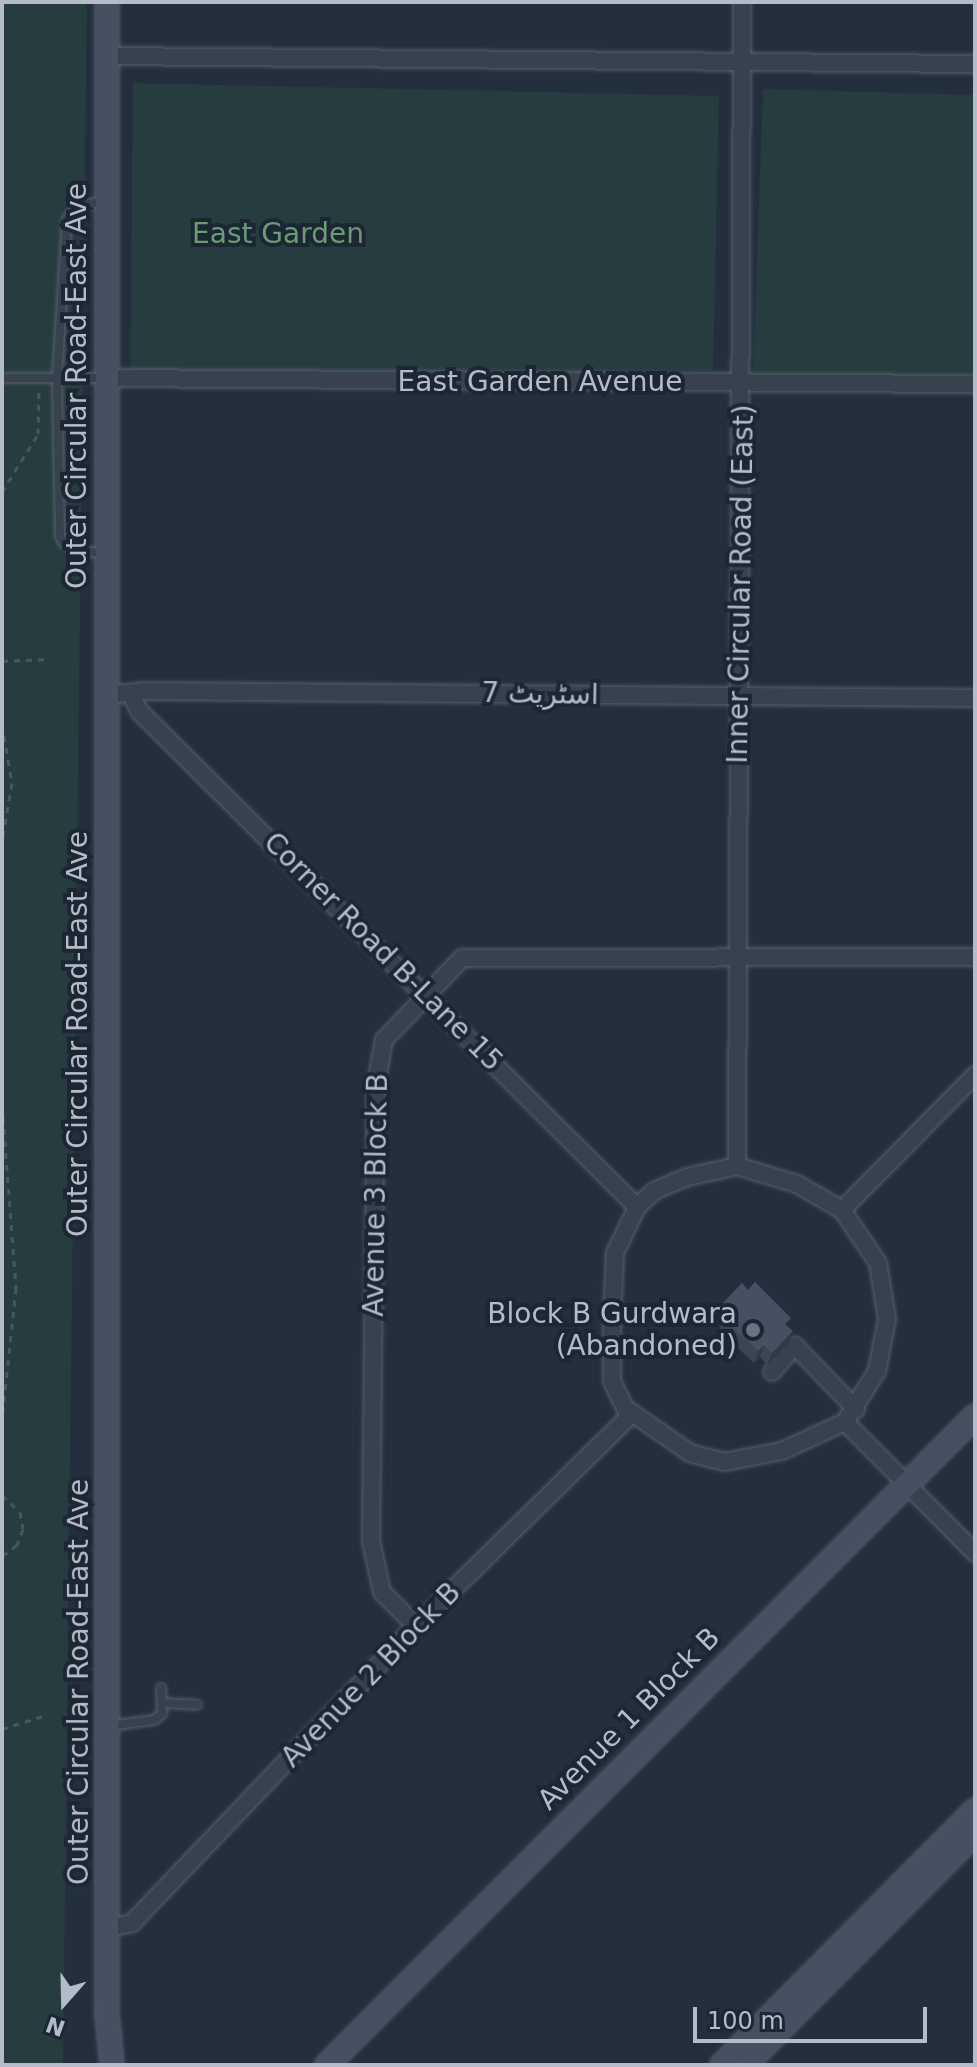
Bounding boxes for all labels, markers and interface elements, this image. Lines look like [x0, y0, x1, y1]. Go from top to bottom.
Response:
street label: Outer Circular Road-East Ave [60, 183, 94, 589]
park label: East Garden [192, 217, 364, 251]
street label: East Garden Avenue [398, 365, 682, 399]
street label: Inner Circular Road (East) [721, 404, 761, 764]
street label: اسٹریٹ 7 [481, 676, 599, 712]
street label: Corner Road B-Lane 15 [257, 826, 509, 1078]
street label: Outer Circular Road-East Ave [61, 831, 95, 1237]
street label: Avenue 3 Block B [357, 1073, 395, 1317]
place label: Block B Gurdwara (Abandoned) [487, 1297, 737, 1363]
marker: Block B Gurdwara (Abandoned) [744, 1321, 762, 1339]
street label: Outer Circular Road-East Ave [62, 1479, 96, 1885]
street label: Avenue 2 Block B [274, 1576, 468, 1774]
street label: Avenue 1 Block B [531, 1621, 727, 1817]
north arrow [24, 1963, 104, 2043]
scale bar [697, 1991, 931, 2041]
text: 100 m [707, 2007, 784, 2035]
text: N [43, 2011, 69, 2041]

